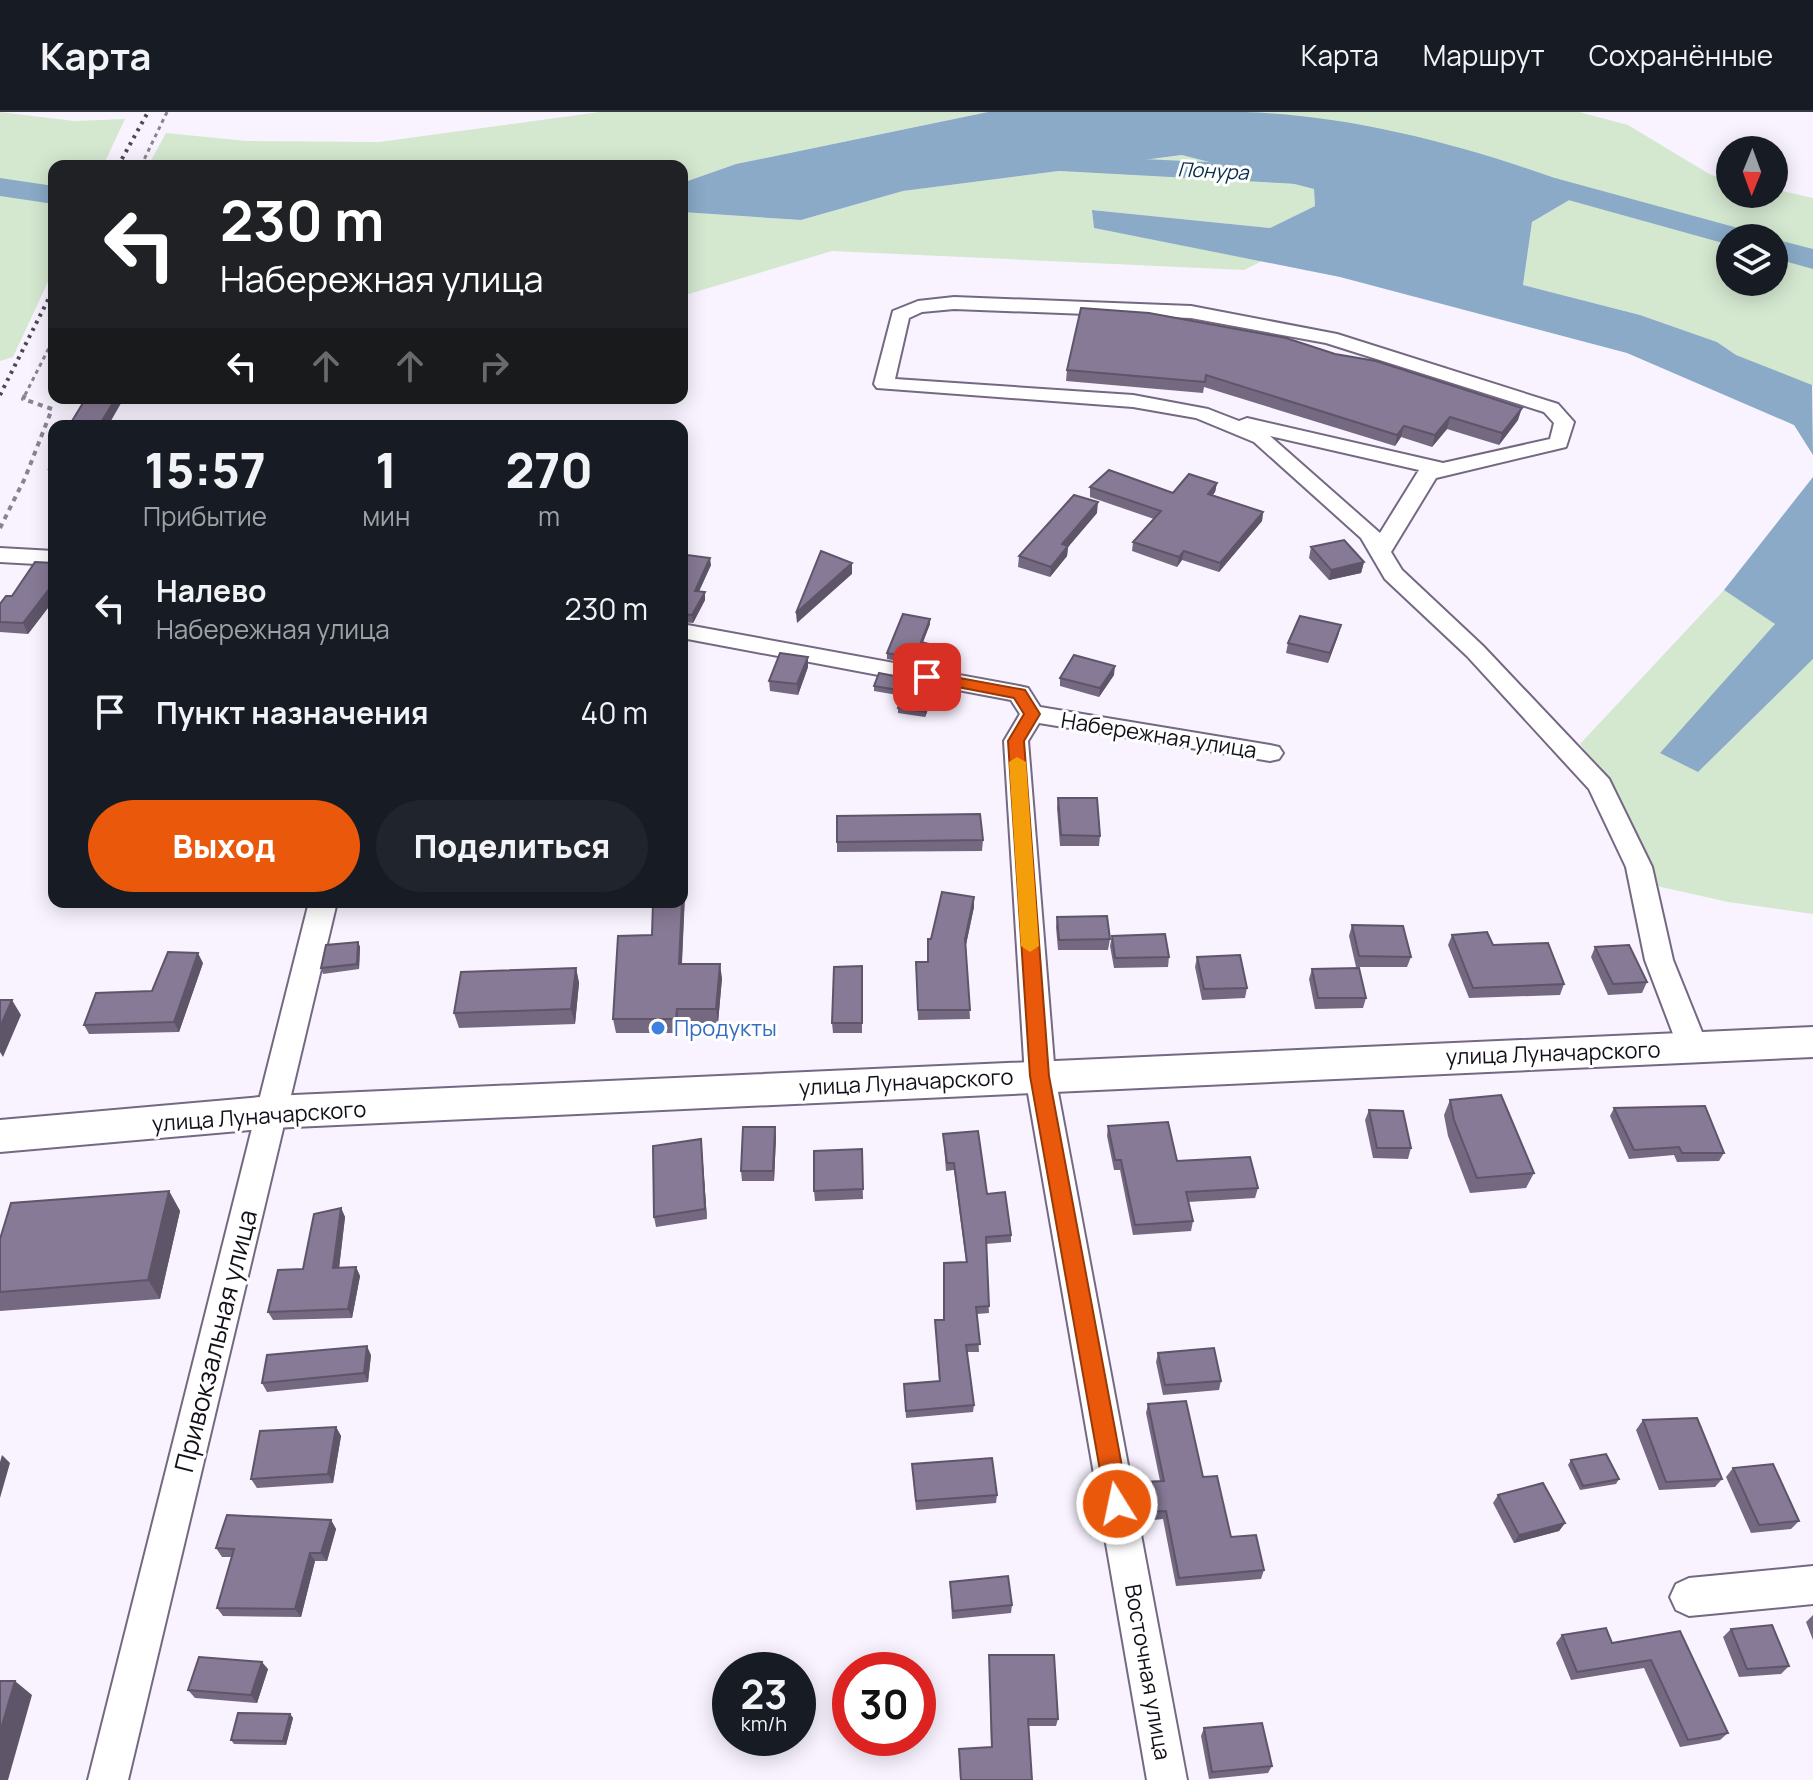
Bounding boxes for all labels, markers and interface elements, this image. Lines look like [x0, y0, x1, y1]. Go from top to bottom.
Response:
text: Карта [40, 29, 152, 81]
text: Карта [1301, 36, 1379, 74]
text: Маршрут [1423, 36, 1545, 74]
text: Сохранённые [1589, 36, 1773, 74]
north arrow [1716, 136, 1788, 208]
map controls [1716, 136, 1788, 296]
water label: Понура [1177, 155, 1250, 186]
text: 230 m [220, 181, 384, 258]
icon: left [88, 192, 192, 296]
button: layers [1716, 224, 1788, 296]
text: Набережная улица [220, 254, 544, 303]
icon: left [220, 344, 264, 388]
icon: ahead [304, 344, 348, 388]
icon: ahead [388, 344, 432, 388]
icon: right [472, 344, 516, 388]
text: 15:57 [144, 437, 266, 502]
text: 1 [375, 437, 397, 502]
text: 270 [505, 437, 593, 502]
text: Прибытие [143, 498, 267, 534]
text: мин [362, 498, 410, 534]
text: m [538, 498, 560, 534]
text: Налево [156, 570, 266, 611]
icon: left [88, 586, 132, 630]
text: 230 m [565, 588, 648, 629]
text: Набережная улица [156, 611, 390, 647]
pin [893, 643, 961, 711]
icon: arrive [905, 655, 949, 699]
icon: arrive [88, 690, 132, 734]
text: Пункт назначения [156, 692, 429, 733]
text: 40 m [581, 692, 648, 733]
street label: Набережная улица [1059, 705, 1259, 765]
button: Выход [88, 800, 360, 892]
button: Поделиться [376, 800, 648, 892]
place label: Продукты [674, 1013, 777, 1043]
marker: Продукты [649, 1019, 667, 1037]
street label: улица Луначарского [1445, 1034, 1661, 1072]
street label: улица Луначарского [798, 1061, 1014, 1103]
street label: улица Луначарского [151, 1094, 367, 1138]
street label: Привокзальная улица [165, 1206, 265, 1476]
position arrow [1075, 1462, 1159, 1546]
street label: Восточная улица [1118, 1582, 1178, 1762]
speed limit sign: 30 [832, 1652, 936, 1756]
text: 23 [740, 1666, 788, 1721]
text: km/h [741, 1710, 787, 1737]

